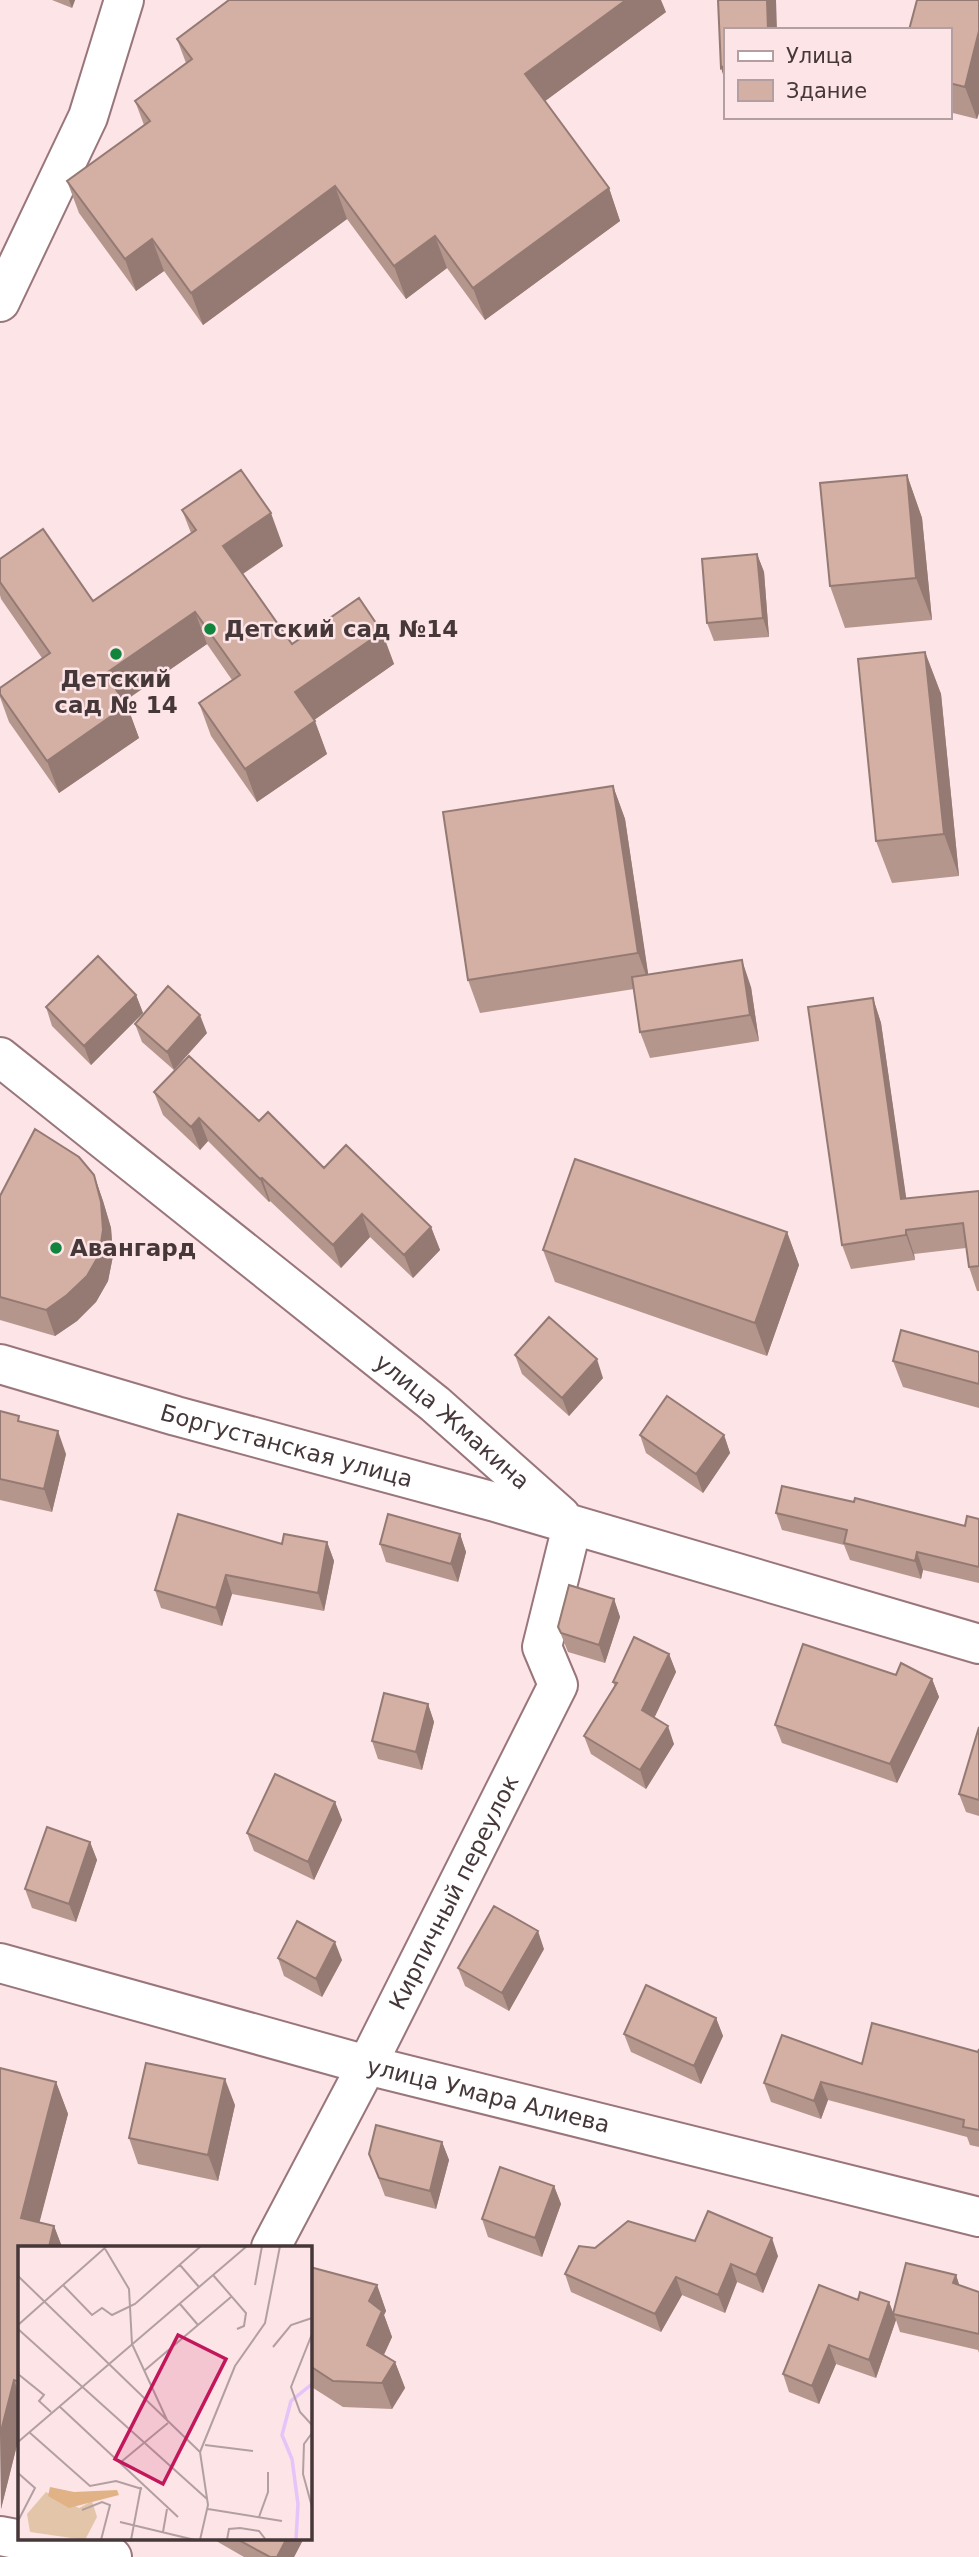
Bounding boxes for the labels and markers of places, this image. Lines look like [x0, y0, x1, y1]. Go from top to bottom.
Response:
place label: Детский сад №14 [224, 616, 458, 642]
marker: Детский сад №14 [202, 621, 218, 637]
marker: Детский сад № 14 [108, 646, 124, 662]
place label: Детский сад № 14 [54, 666, 178, 718]
place label: Авангард [70, 1235, 196, 1261]
marker: Авангард [48, 1240, 64, 1256]

